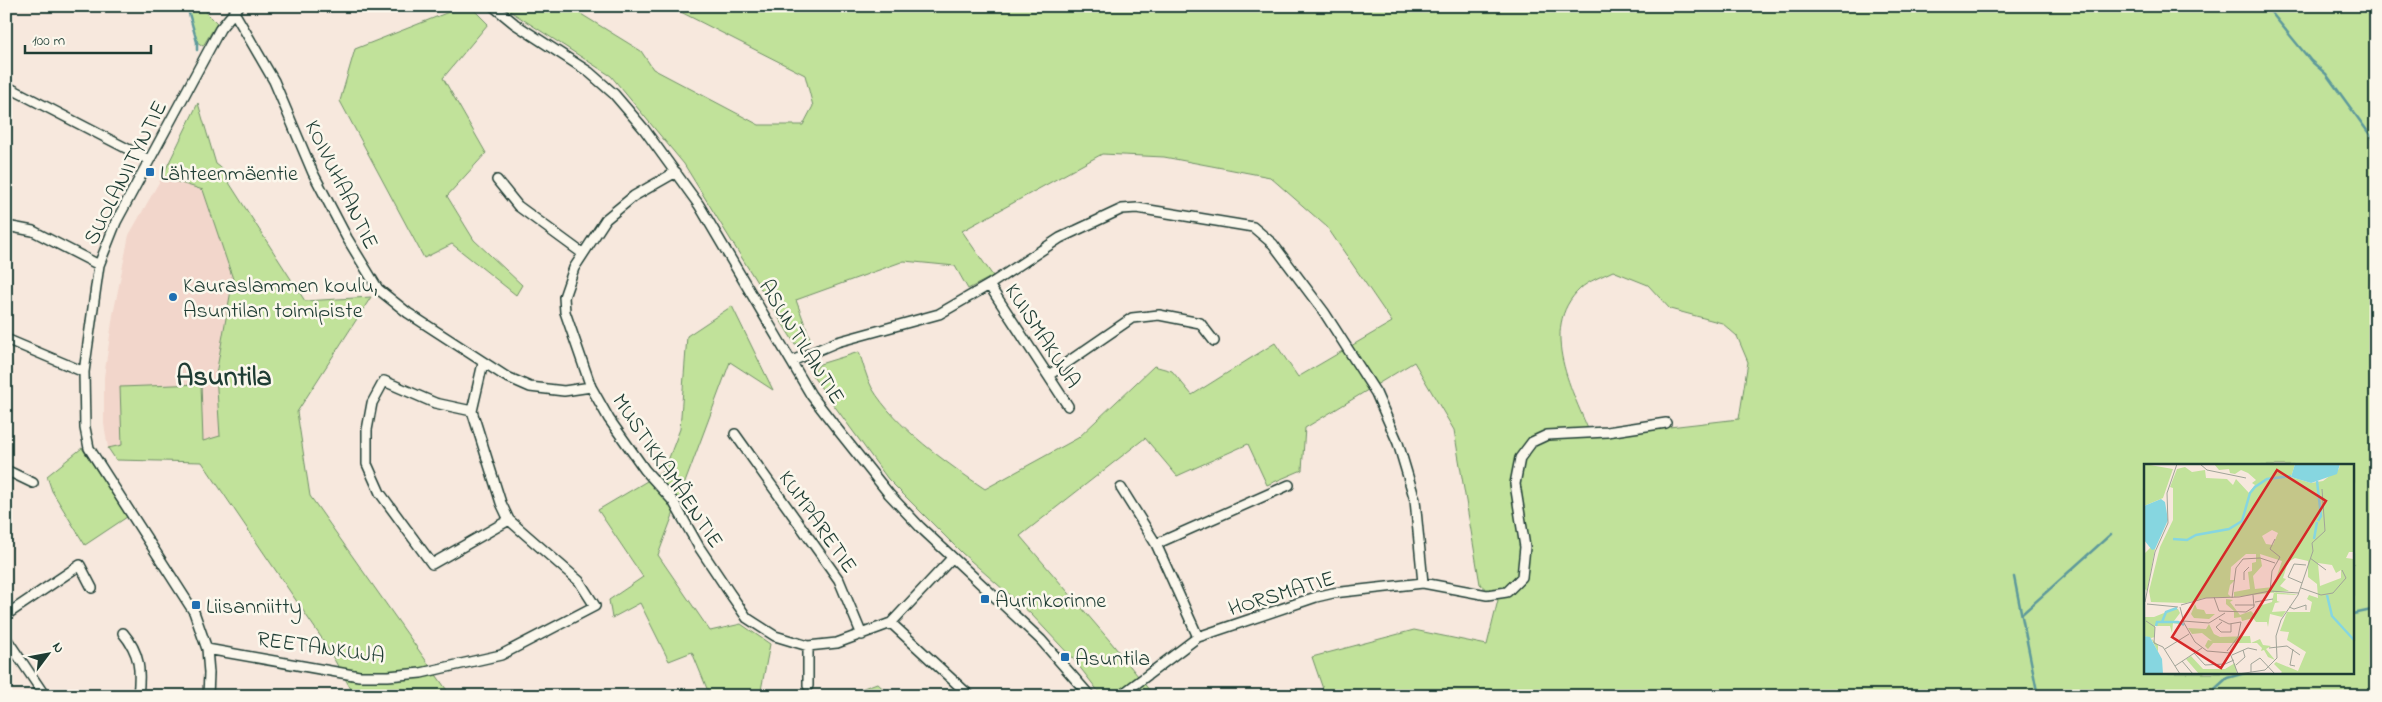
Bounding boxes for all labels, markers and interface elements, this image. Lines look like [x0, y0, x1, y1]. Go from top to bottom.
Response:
scale bar [25, 22, 151, 54]
text: 100 m [32, 30, 65, 52]
street label: SUOLANIITYNTIE [77, 96, 177, 251]
street label: KOIVUHAANTIE [295, 115, 385, 255]
place label: Lähteenmäentie [160, 159, 298, 191]
marker: Lähteenmäentie [144, 166, 156, 178]
place label: Kauraslammen koulu, Asuntilan toimipiste [183, 271, 378, 328]
street label: ASUNTILANTIE [749, 274, 852, 411]
street label: KUISMAKUJA [995, 278, 1087, 396]
marker: Kauraslammen koulu, Asuntilan toimipiste [167, 291, 179, 303]
district label: Asuntila [176, 358, 272, 399]
street label: MUSTIKKAMÄENTIE [603, 388, 730, 555]
inset map [2144, 464, 2354, 674]
street label: KUMPARETIE [769, 465, 864, 581]
street label: HORSMATIE [1224, 563, 1339, 626]
place label: Aurinkorinne [995, 586, 1106, 618]
place label: Liisanniitty [206, 592, 302, 625]
marker: Aurinkorinne [979, 593, 991, 605]
marker: Liisanniitty [190, 599, 202, 611]
street label: REETANKUJA [255, 624, 387, 674]
north arrow [22, 630, 72, 680]
text: N [46, 638, 69, 657]
place label: Asuntila [1075, 644, 1150, 676]
marker: Asuntila [1059, 651, 1071, 663]

